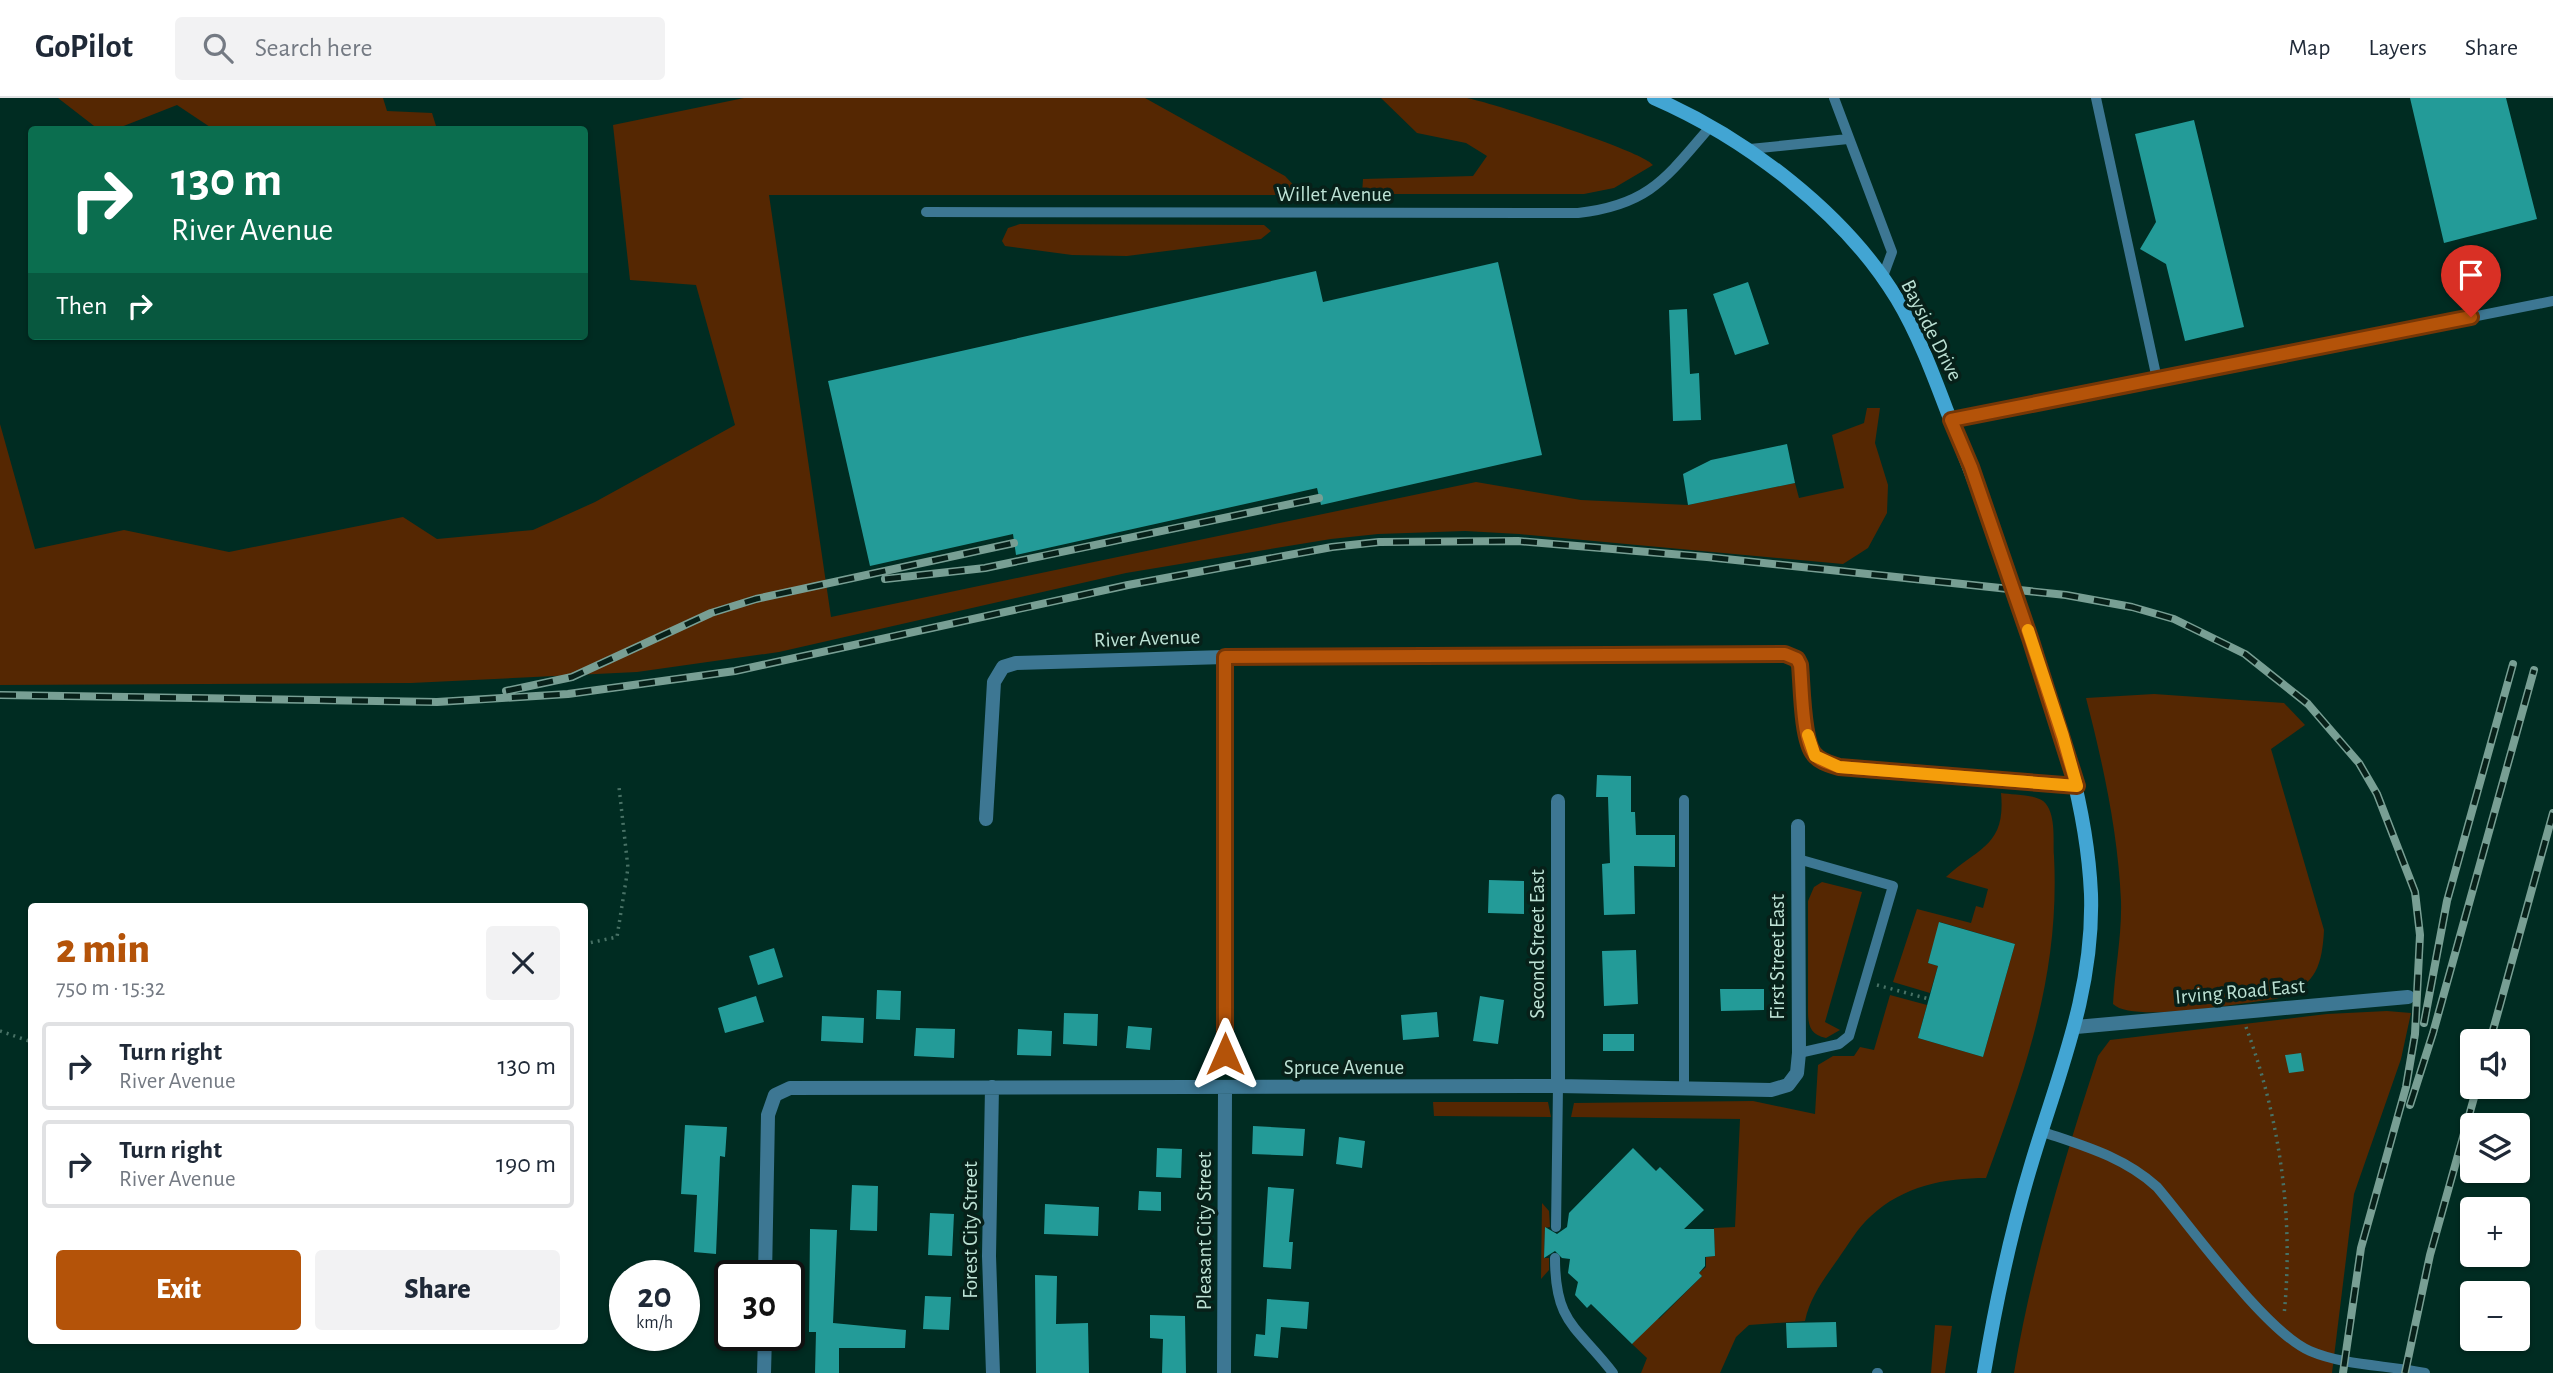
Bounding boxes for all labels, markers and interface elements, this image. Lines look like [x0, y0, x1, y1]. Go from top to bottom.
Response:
search box [175, 17, 665, 80]
icon: search [199, 29, 237, 67]
text: GoPilot [35, 31, 133, 64]
text: Search here [255, 35, 372, 61]
text: Map [2288, 36, 2330, 60]
text: Layers [2368, 36, 2427, 60]
text: Share [2465, 36, 2518, 60]
icon: right [56, 154, 147, 245]
text: 130 m [171, 156, 282, 205]
street label: Willet Avenue [1276, 184, 1392, 205]
text: River Avenue [171, 214, 333, 246]
pin [2441, 245, 2501, 317]
icon: arrive [2452, 256, 2490, 294]
street label: Bayside Drive [1897, 276, 1966, 384]
icon: right [121, 287, 159, 325]
text: Then [56, 293, 107, 319]
street label: River Avenue [1093, 626, 1201, 651]
street label: Second Street East [1527, 869, 1548, 1019]
street label: First Street East [1767, 894, 1788, 1020]
button: close [486, 926, 560, 1000]
text: 2 min [56, 928, 150, 970]
street label: Irving Road East [2174, 975, 2306, 1008]
text: 750 m · 15:32 [56, 977, 165, 1000]
position arrow [1188, 1017, 1262, 1091]
map controls [2460, 1029, 2530, 1351]
button: sound [2460, 1029, 2530, 1099]
text: Turn right [119, 1039, 222, 1065]
icon: right [60, 1047, 98, 1085]
text: 130 m [498, 1053, 556, 1079]
street label: Spruce Avenue [1284, 1057, 1404, 1078]
text: River Avenue [119, 1070, 236, 1093]
button: layers [2460, 1113, 2530, 1183]
text: Turn right [119, 1137, 222, 1163]
icon: right [60, 1145, 98, 1183]
text: 190 m [496, 1151, 556, 1177]
street label: Pleasant City Street [1194, 1152, 1215, 1310]
street label: Forest City Street [960, 1161, 981, 1299]
text: River Avenue [119, 1168, 236, 1191]
button: + [2460, 1197, 2530, 1267]
button: Exit [56, 1250, 301, 1330]
button: Share [315, 1250, 560, 1330]
speed limit sign: 30 [714, 1260, 805, 1351]
text: 20 [637, 1279, 672, 1314]
button: − [2460, 1281, 2530, 1351]
text: km/h [636, 1314, 673, 1332]

